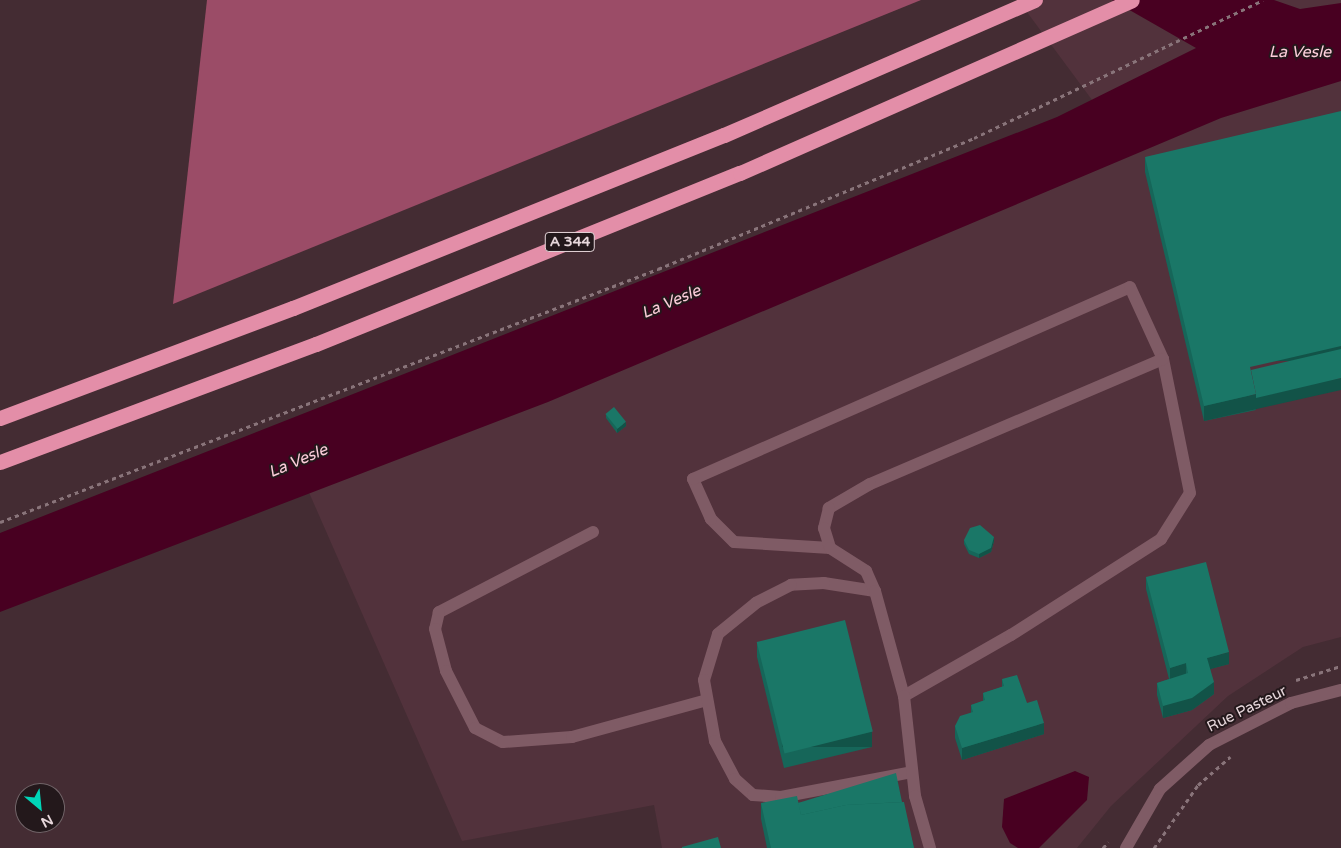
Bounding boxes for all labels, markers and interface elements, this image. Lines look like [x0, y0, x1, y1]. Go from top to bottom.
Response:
water label: La Vesle [1269, 42, 1331, 62]
road number: A 344 [544, 230, 596, 253]
water label: La Vesle [639, 281, 703, 323]
water label: La Vesle [266, 440, 330, 482]
street label: Rue Pasteur [1204, 682, 1290, 736]
north arrow [15, 783, 65, 833]
text: N [38, 811, 56, 831]

